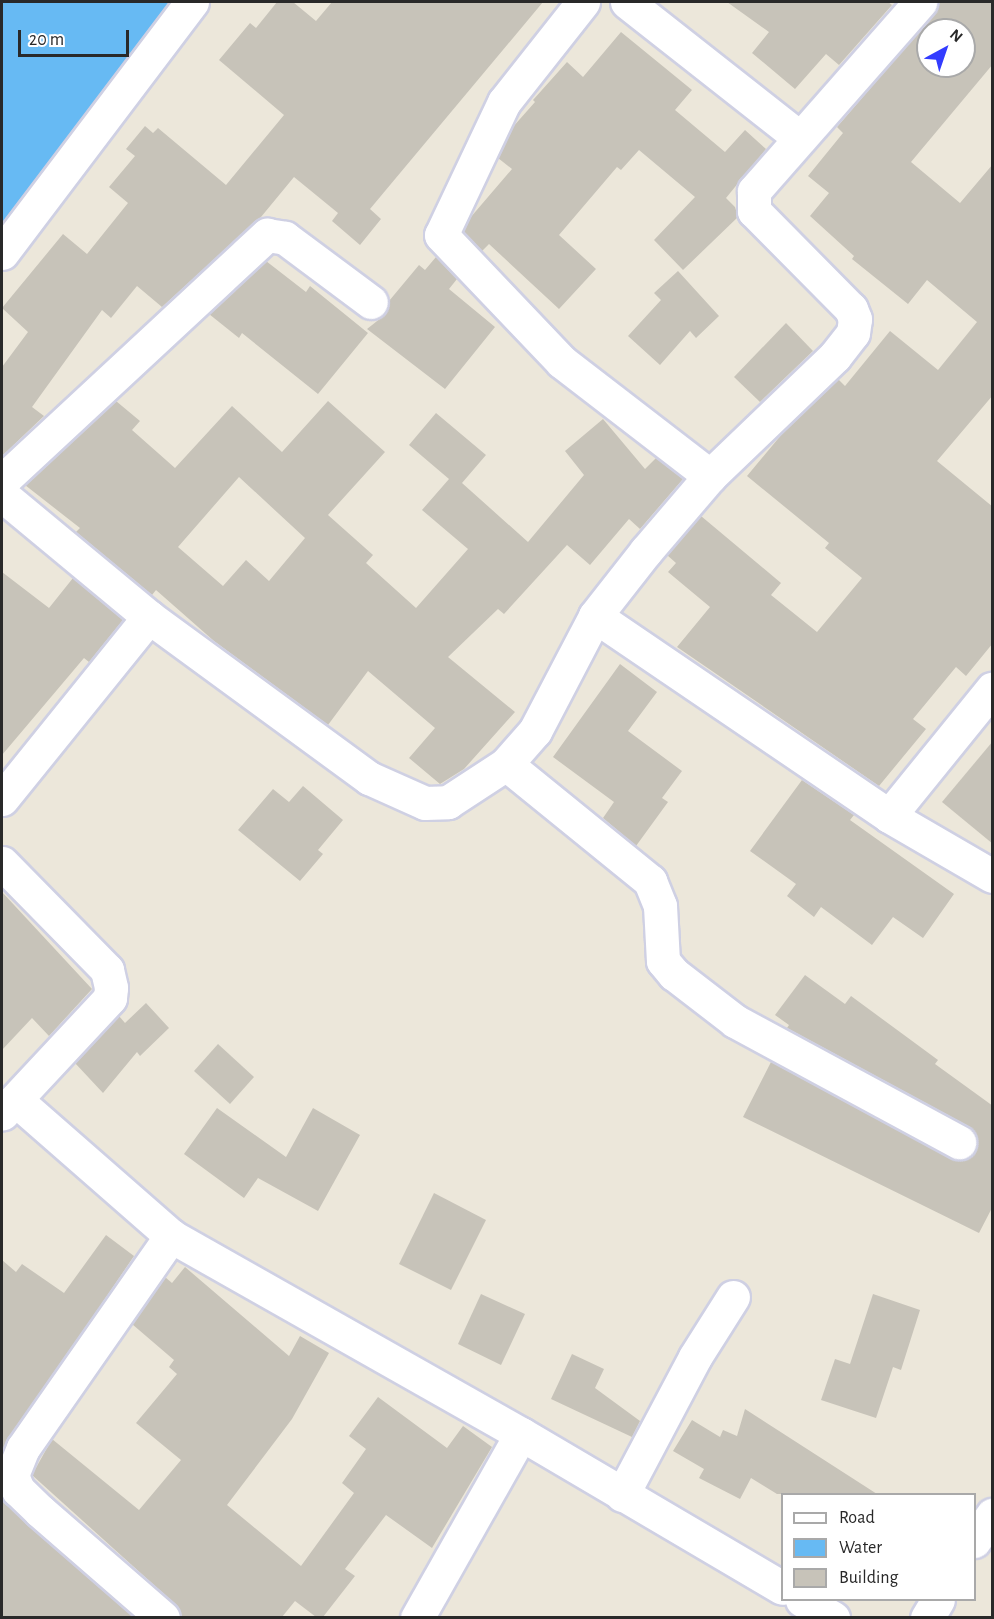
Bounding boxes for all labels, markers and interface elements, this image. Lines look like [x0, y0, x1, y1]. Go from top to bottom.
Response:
scale bar [21, 18, 132, 56]
north arrow [916, 18, 976, 78]
text: N [947, 26, 966, 45]
text: 20 m [29, 31, 64, 49]
legend [781, 1493, 976, 1601]
text: Road [839, 1509, 875, 1527]
text: Water [839, 1539, 882, 1557]
text: Building [839, 1569, 898, 1587]

